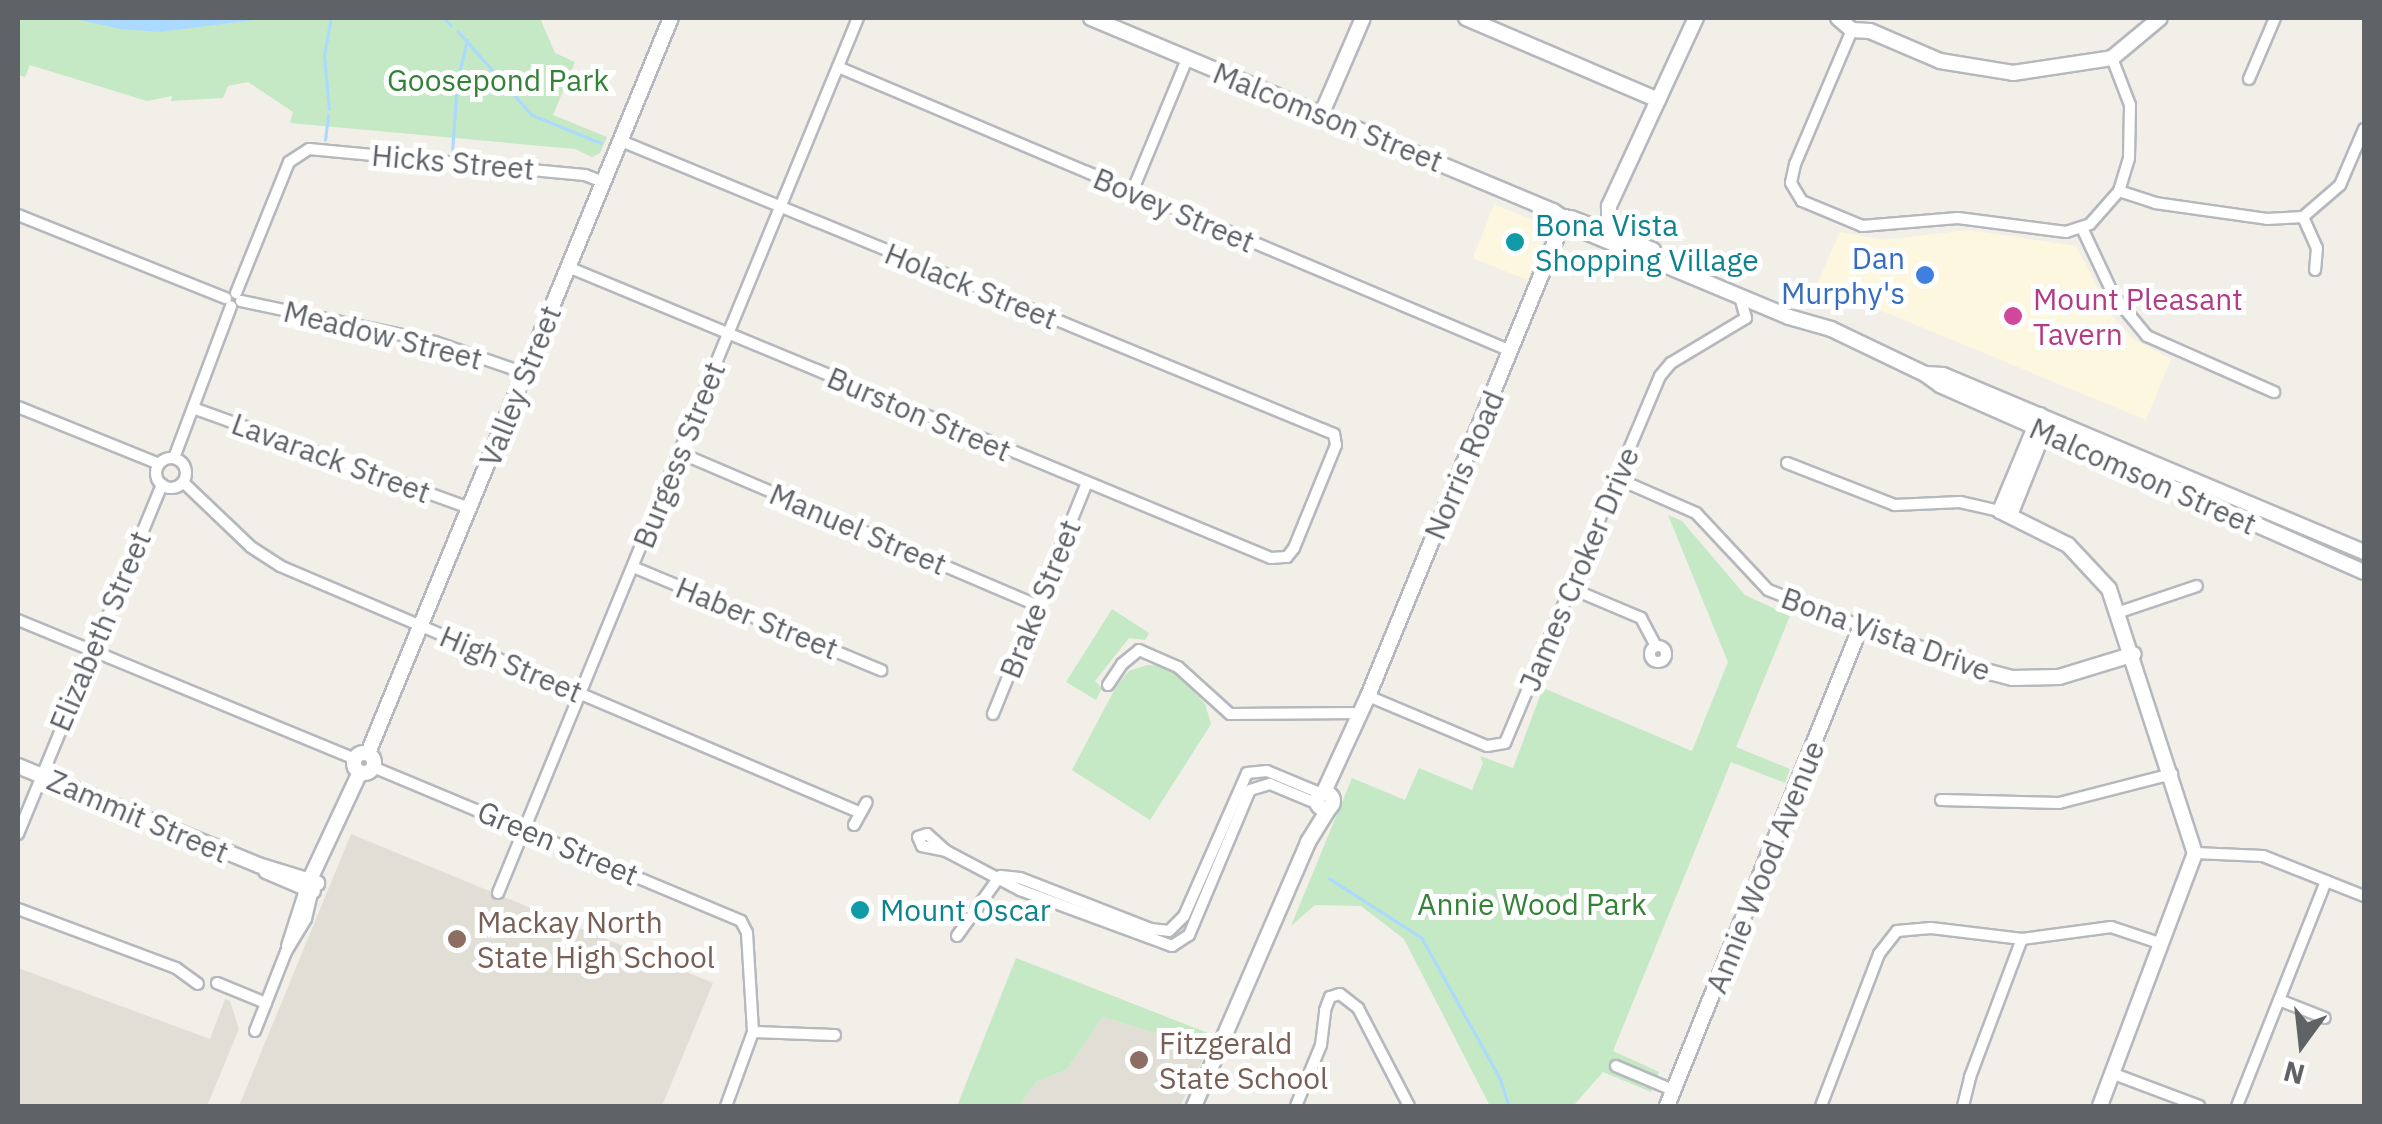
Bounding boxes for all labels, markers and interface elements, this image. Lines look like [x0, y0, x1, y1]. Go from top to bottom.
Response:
street label: Malcomson Street [1208, 55, 1448, 179]
park label: Goosepond Park [387, 62, 609, 98]
street label: Hicks Street [370, 137, 536, 187]
street label: Bovey Street [1088, 160, 1260, 260]
place label: Bona Vista Shopping Village [1535, 207, 1759, 278]
marker: Bona Vista Shopping Village [1504, 231, 1526, 253]
street label: Holack Street [880, 235, 1062, 337]
place label: Dan Murphy's [1781, 240, 1905, 310]
marker: Dan Murphy's [1914, 264, 1936, 286]
place label: Mount Pleasant Tavern [2033, 281, 2243, 352]
street label: Meadow Street [280, 293, 486, 377]
street label: Valley Street [471, 300, 569, 472]
marker: Mount Pleasant Tavern [2002, 305, 2024, 327]
street label: Burgess Street [625, 357, 733, 553]
street label: Burston Street [822, 359, 1016, 469]
street label: Norris Road [1417, 385, 1511, 545]
street label: Lavarack Street [227, 405, 435, 511]
street label: Malcomson Street [2024, 410, 2262, 542]
street label: James Croker Drive [1511, 442, 1647, 696]
street label: Manuel Street [764, 476, 952, 582]
street label: Brake Street [992, 515, 1088, 683]
street label: Elizabeth Street [42, 526, 158, 736]
street label: Haber Street [671, 569, 843, 667]
street label: Bona Vista Drive [1776, 579, 1996, 689]
street label: High Street [434, 618, 588, 710]
street label: Annie Wood Avenue [1698, 736, 1832, 998]
street label: Zammit Street [42, 762, 234, 870]
street label: Green Street [472, 793, 644, 893]
park label: Annie Wood Park [1417, 886, 1647, 922]
place label: Mount Oscar [880, 892, 1051, 928]
marker: Mount Oscar [849, 899, 871, 921]
place label: Mackay North State High School [477, 904, 715, 974]
marker: Mackay North State High School [446, 928, 468, 950]
north arrow [2252, 994, 2352, 1094]
place label: Fitzgerald State School [1159, 1025, 1328, 1096]
marker: Fitzgerald State School [1128, 1049, 1150, 1071]
text: N [2280, 1053, 2309, 1094]

